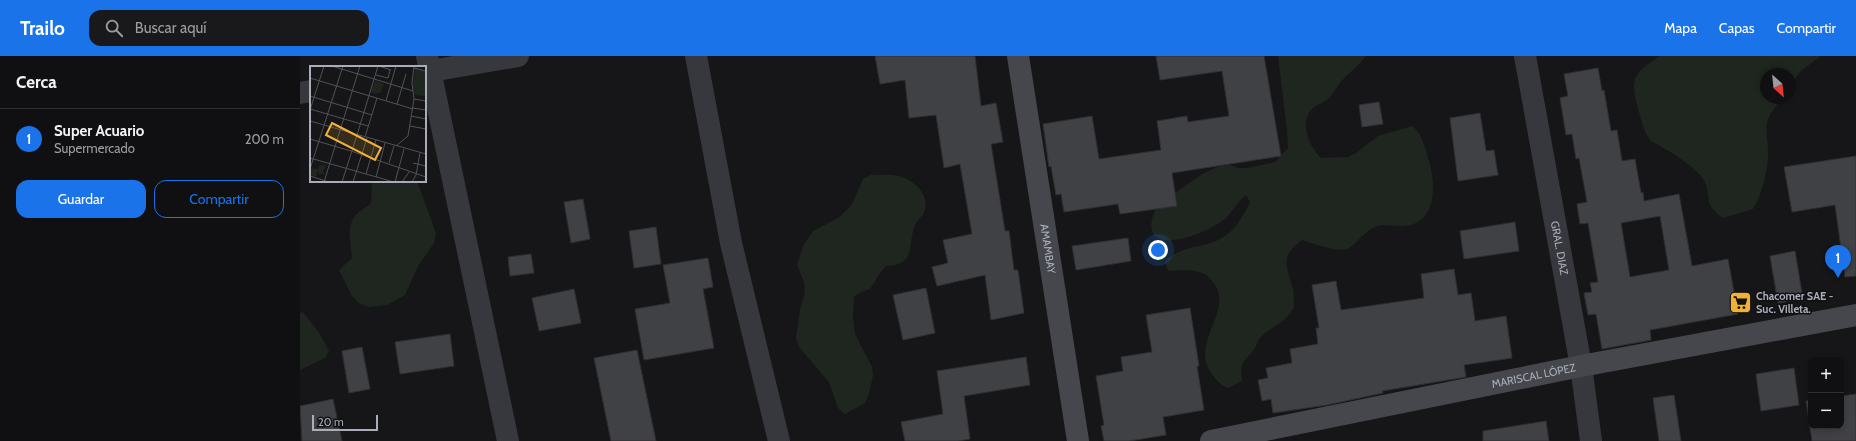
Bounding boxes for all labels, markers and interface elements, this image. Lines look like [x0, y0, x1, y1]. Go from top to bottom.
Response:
search box [89, 10, 369, 46]
text: Trailo [20, 17, 65, 40]
icon: search [103, 17, 125, 39]
text: Buscar aquí [135, 19, 207, 37]
text: Mapa [1664, 19, 1697, 37]
text: Capas [1719, 19, 1755, 37]
text: Compartir [1777, 19, 1836, 37]
inset map [310, 66, 426, 182]
north arrow [1760, 68, 1796, 104]
text: Cerca [16, 72, 57, 92]
text: Super Acuario [54, 122, 144, 140]
text: 1 [27, 131, 31, 147]
text: 200 m [245, 131, 284, 147]
text: Supermercado [54, 140, 135, 156]
button: Guardar [16, 180, 146, 218]
button: Compartir [154, 180, 284, 218]
street label: GRAL. DIAZ [1548, 220, 1571, 276]
street label: AMAMBAY [1037, 223, 1059, 275]
your location [1148, 240, 1168, 260]
pin: 1 [1825, 245, 1851, 278]
supermarket icon: Chacomer SAE - Suc. Villeta. [1728, 289, 1754, 315]
place label: Chacomer SAE - Suc. Villeta. [1756, 289, 1833, 316]
map controls [1808, 357, 1844, 429]
button: + [1808, 357, 1844, 393]
street label: MARISCAL LÓPEZ [1490, 360, 1577, 391]
button: − [1808, 393, 1844, 429]
scale bar [312, 413, 378, 432]
text: 20 m [318, 415, 344, 429]

